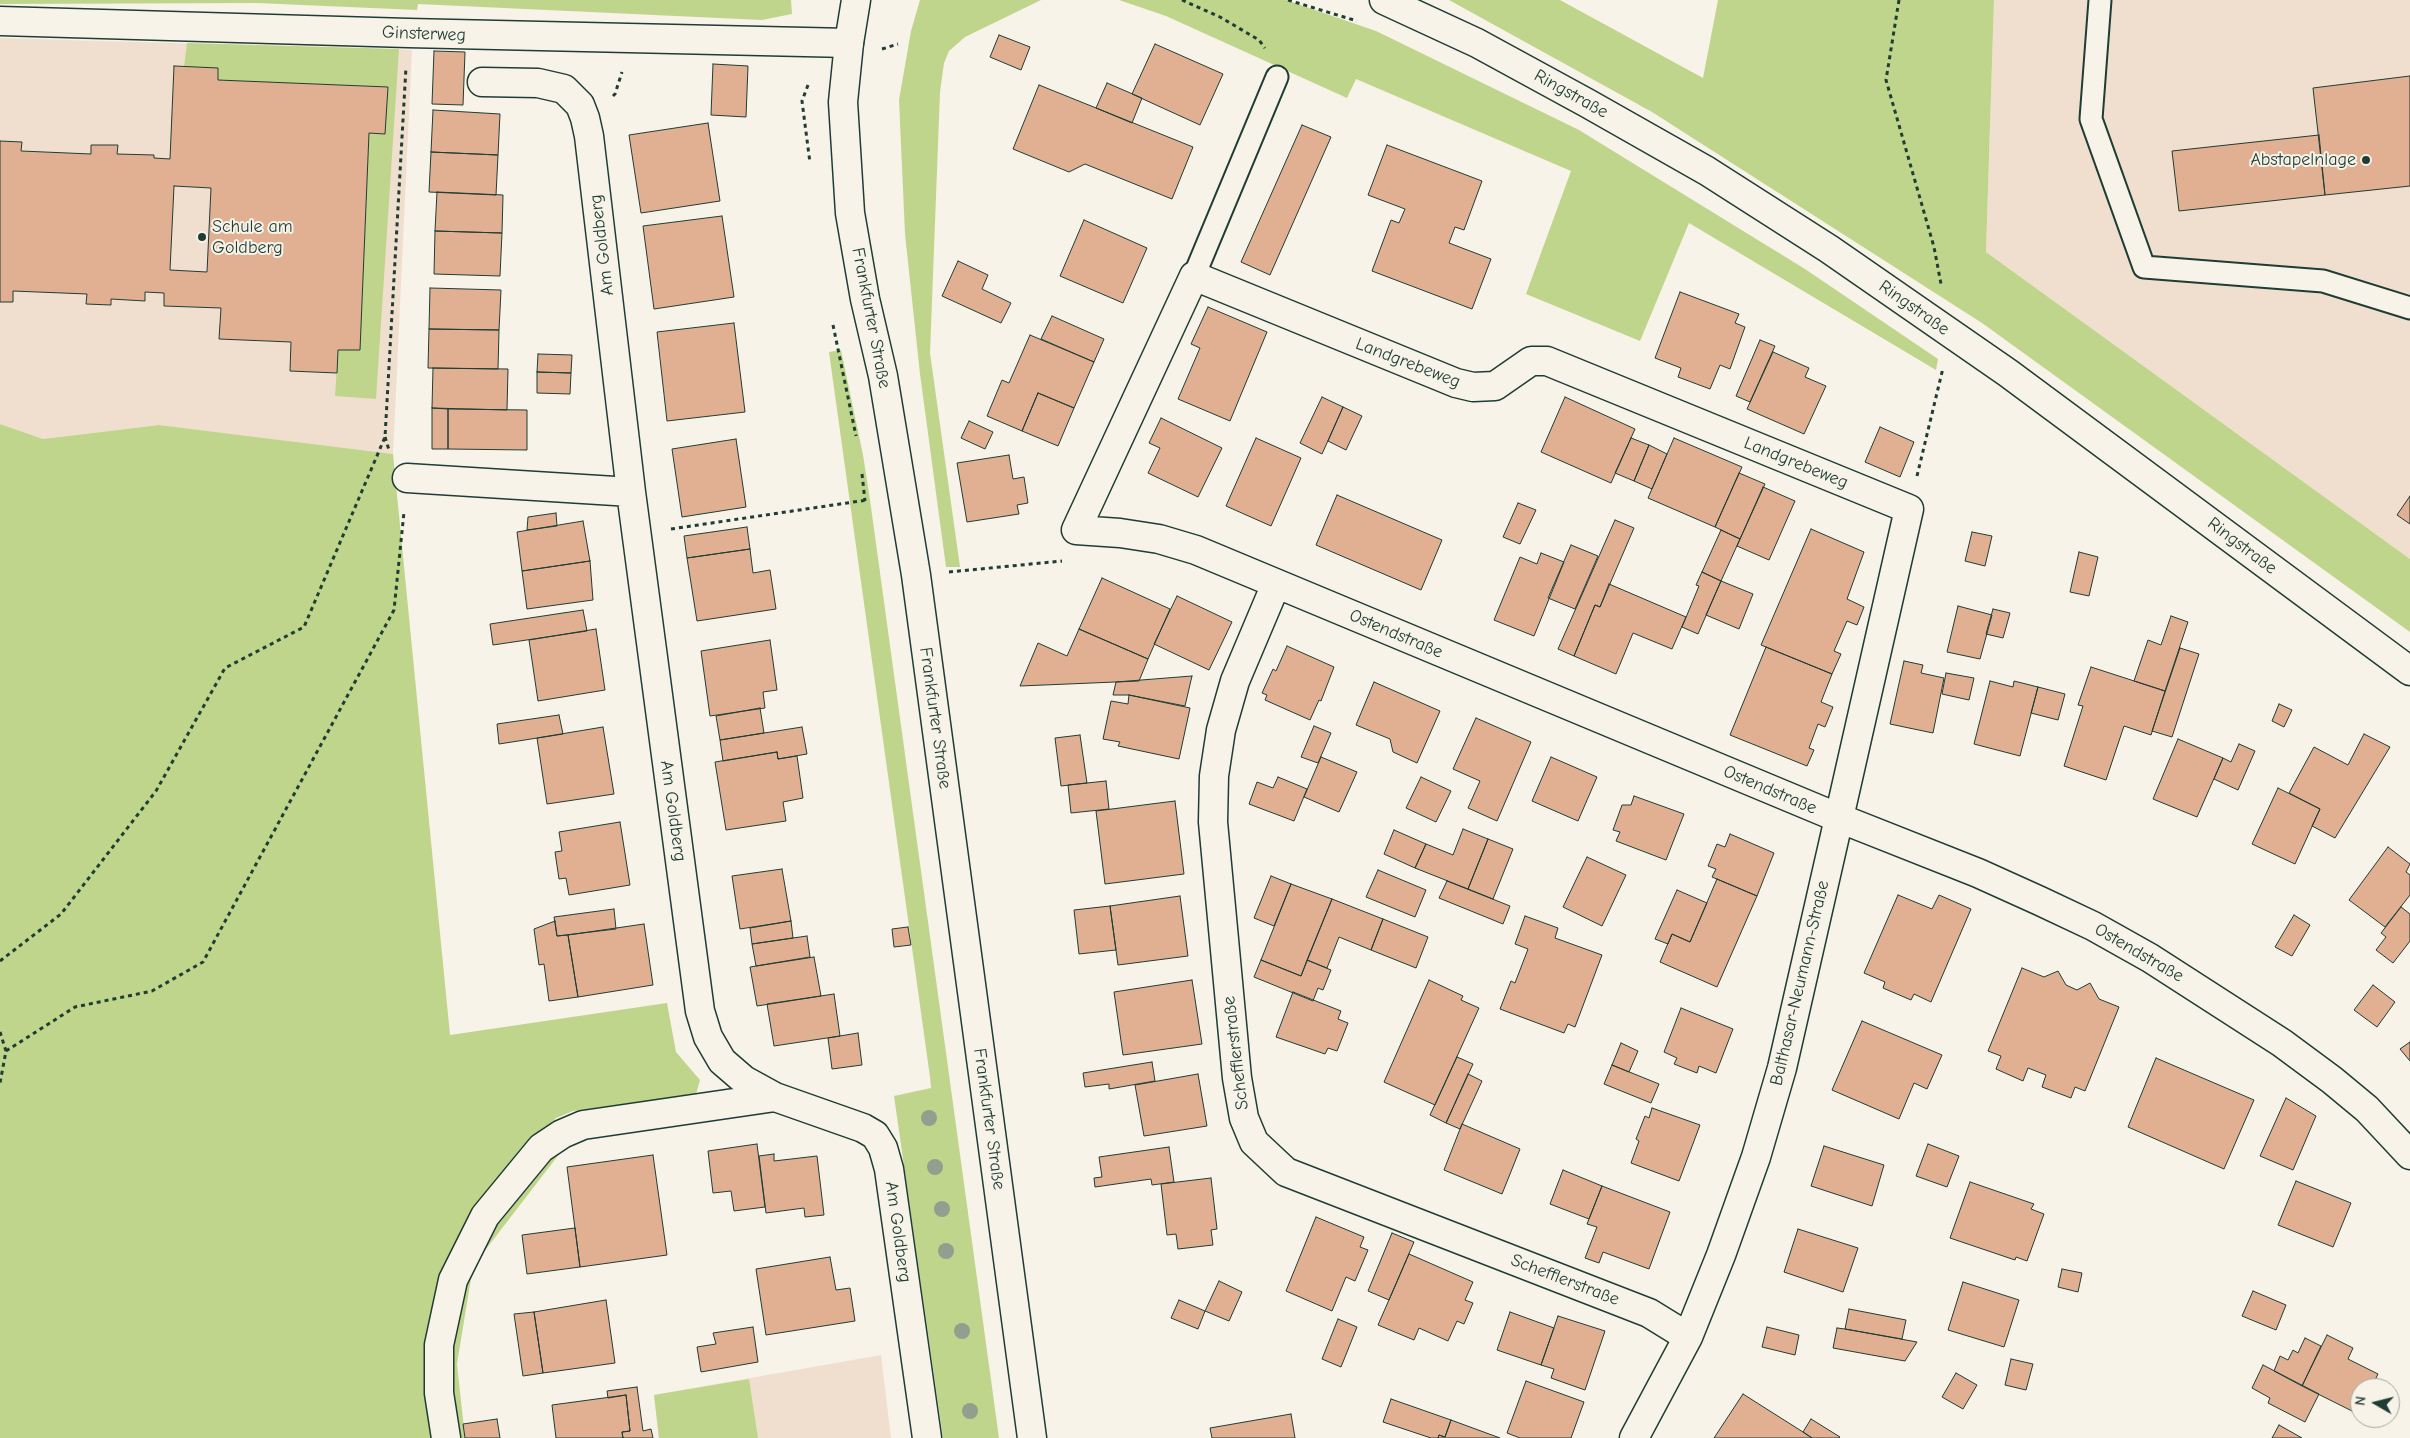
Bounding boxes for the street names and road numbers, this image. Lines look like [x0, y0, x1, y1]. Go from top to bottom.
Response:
street label: Ginsterweg [382, 22, 466, 46]
street label: Ringstraße [1530, 65, 1612, 123]
street label: Am Goldberg [585, 193, 619, 297]
street label: Frankfurter Straße [847, 246, 895, 390]
street label: Ringstraße [1874, 276, 1954, 340]
street label: Landgrebeweg [1353, 333, 1463, 393]
street label: Landgrebeweg [1741, 432, 1851, 494]
street label: Ringstraße [2203, 513, 2281, 579]
street label: Ostendstraße [1346, 605, 1446, 663]
street label: Frankfurter Straße [914, 646, 956, 790]
street label: Am Goldberg [655, 759, 691, 863]
street label: Ostendstraße [1720, 761, 1820, 819]
street label: Balthasar-Neumann-Straße [1766, 878, 1834, 1088]
street label: Ostendstraße [2091, 919, 2187, 987]
street label: Schefflerstraße [1218, 995, 1254, 1111]
street label: Frankfurter Straße [968, 1047, 1010, 1191]
street label: Am Goldberg [880, 1180, 916, 1284]
street label: Schefflerstraße [1508, 1249, 1622, 1311]

